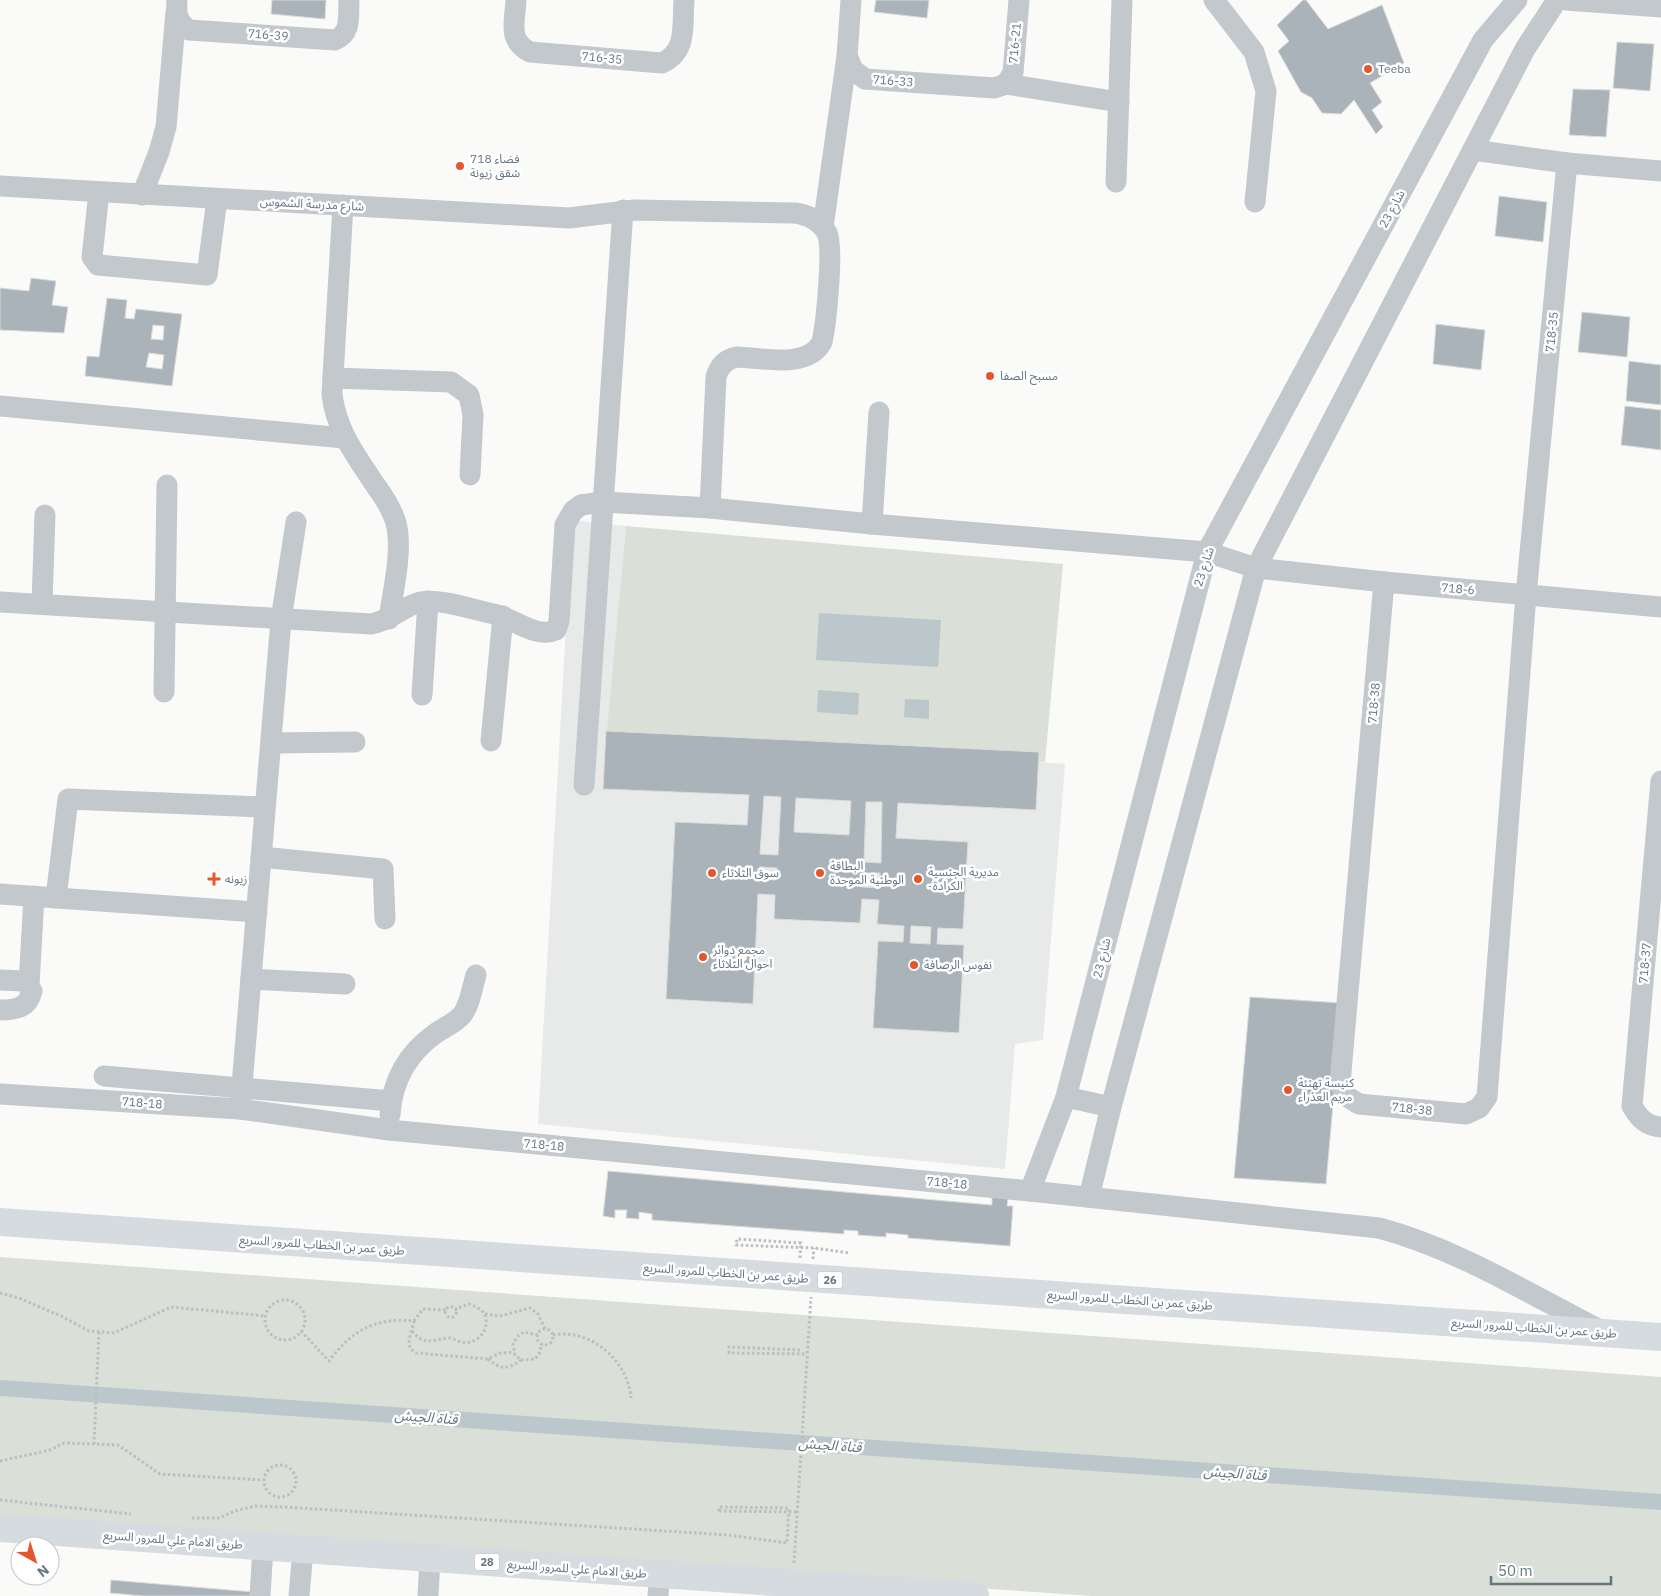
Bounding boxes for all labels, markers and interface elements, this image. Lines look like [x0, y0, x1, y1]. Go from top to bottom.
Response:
street label: 716-21 [1005, 22, 1024, 64]
street label: 716-39 [247, 26, 289, 43]
street label: 716-35 [581, 48, 623, 67]
place label: Teeba [1378, 61, 1411, 76]
marker: Teeba [1362, 63, 1374, 75]
street label: 716-33 [872, 72, 914, 89]
place label: فضاء 718 شقق زيونة [470, 151, 520, 181]
marker: فضاء 718 شقق زيونة [454, 160, 466, 172]
street label: شارع 23 [1375, 187, 1409, 231]
street label: شارع مدرسة الشموس [259, 193, 365, 216]
street label: 718-35 [1542, 311, 1561, 353]
place label: مسبح الصفا [1000, 368, 1058, 385]
marker: مسبح الصفا [984, 370, 996, 382]
street label: شارع 23 [1190, 545, 1219, 589]
street label: 718-6 [1441, 580, 1475, 597]
street label: 718-38 [1364, 682, 1383, 724]
place label: البطاقة الوطنية الموحدة [830, 858, 904, 887]
place label: مديرية الجنسية -الكرادة [928, 864, 999, 893]
place label: سوق الثلاثاء [722, 865, 779, 880]
marker: سوق الثلاثاء [706, 867, 718, 879]
marker: البطاقة الوطنية الموحدة [814, 867, 826, 879]
place label: زيونه [225, 871, 247, 886]
marker: زيونه [207, 872, 221, 886]
marker: مديرية الجنسية -الكرادة [912, 873, 924, 885]
street label: شارع 23 [1089, 936, 1116, 980]
place label: مجمع دوائر احوال الثلاثاء [712, 942, 772, 971]
street label: 718-37 [1635, 942, 1654, 984]
marker: مجمع دوائر احوال الثلاثاء [697, 951, 709, 963]
place label: نفوس الرصافة [924, 957, 992, 972]
marker: نفوس الرصافة [908, 959, 920, 971]
place label: كنيسة تهنئة مريم العذراء [1298, 1075, 1355, 1106]
marker: كنيسة تهنئة مريم العذراء [1282, 1084, 1294, 1096]
street label: 718-18 [121, 1094, 163, 1111]
street label: 718-38 [1391, 1099, 1433, 1118]
street label: 718-18 [523, 1135, 565, 1154]
street label: 718-18 [926, 1173, 968, 1192]
street label: طريق عمر بن الخطاب للمرور السريع [239, 1231, 405, 1260]
street label: طريق عمر بن الخطاب للمرور السريع [643, 1259, 809, 1288]
road number: 26 [818, 1272, 842, 1288]
street label: طريق عمر بن الخطاب للمرور السريع [1047, 1286, 1213, 1315]
street label: طريق عمر بن الخطاب للمرور السريع [1451, 1314, 1617, 1343]
water label: قناة الجيش [394, 1406, 459, 1428]
water label: قناة الجيش [798, 1434, 863, 1456]
water label: قناة الجيش [1203, 1462, 1268, 1484]
street label: طريق الامام علي للمرور السريع [103, 1527, 243, 1555]
north arrow [10, 1536, 60, 1586]
road number: 28 [474, 1554, 500, 1570]
scale bar [1491, 1554, 1611, 1586]
street label: طريق الامام علي للمرور السريع [507, 1556, 647, 1584]
text: N [34, 1561, 53, 1581]
text: 50 m [1498, 1561, 1533, 1580]

